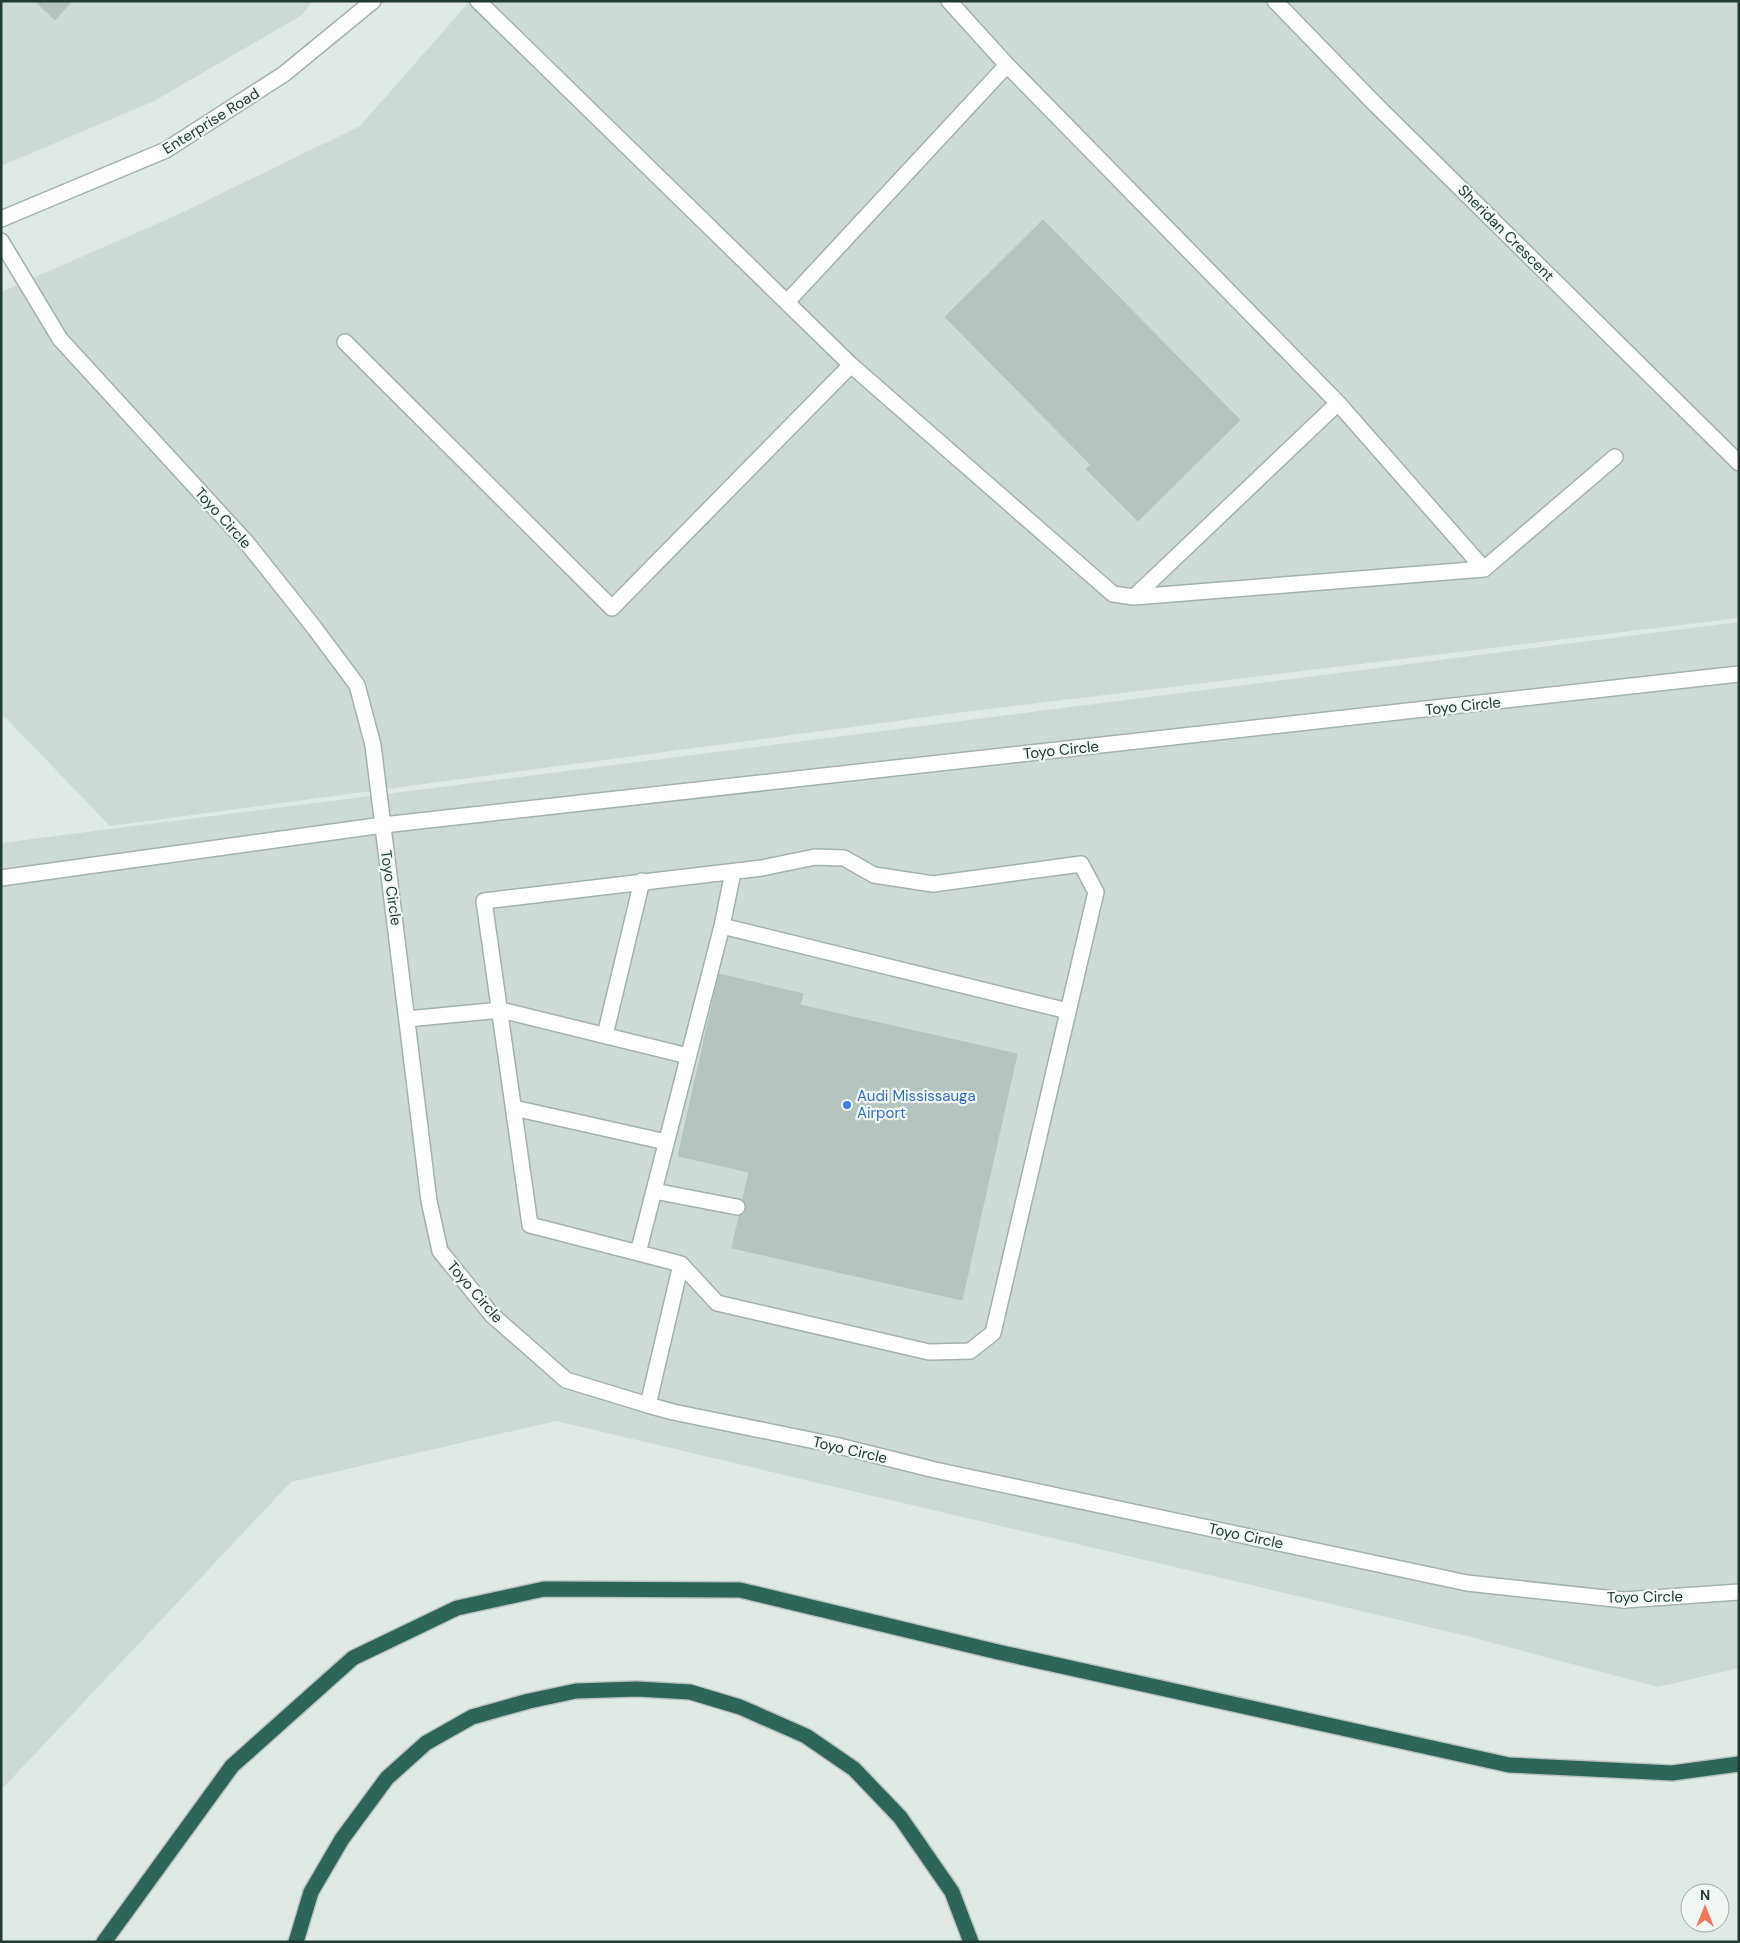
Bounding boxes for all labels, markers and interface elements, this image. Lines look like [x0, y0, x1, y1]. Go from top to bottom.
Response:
street label: Enterprise Road [159, 83, 263, 159]
street label: Sheridan Crescent [1453, 180, 1559, 286]
street label: Toyo Circle [190, 483, 256, 553]
street label: Toyo Circle [1424, 692, 1502, 720]
street label: Toyo Circle [1022, 736, 1100, 764]
street label: Toyo Circle [376, 849, 406, 927]
place label: Audi Mississauga Airport [857, 1086, 976, 1123]
marker: Audi Mississauga Airport [841, 1099, 853, 1111]
street label: Toyo Circle [443, 1257, 507, 1327]
street label: Toyo Circle [811, 1432, 889, 1468]
street label: Toyo Circle [1207, 1518, 1285, 1554]
street label: Toyo Circle [1607, 1586, 1683, 1608]
north arrow [1680, 1883, 1730, 1933]
text: N [1700, 1886, 1710, 1904]

